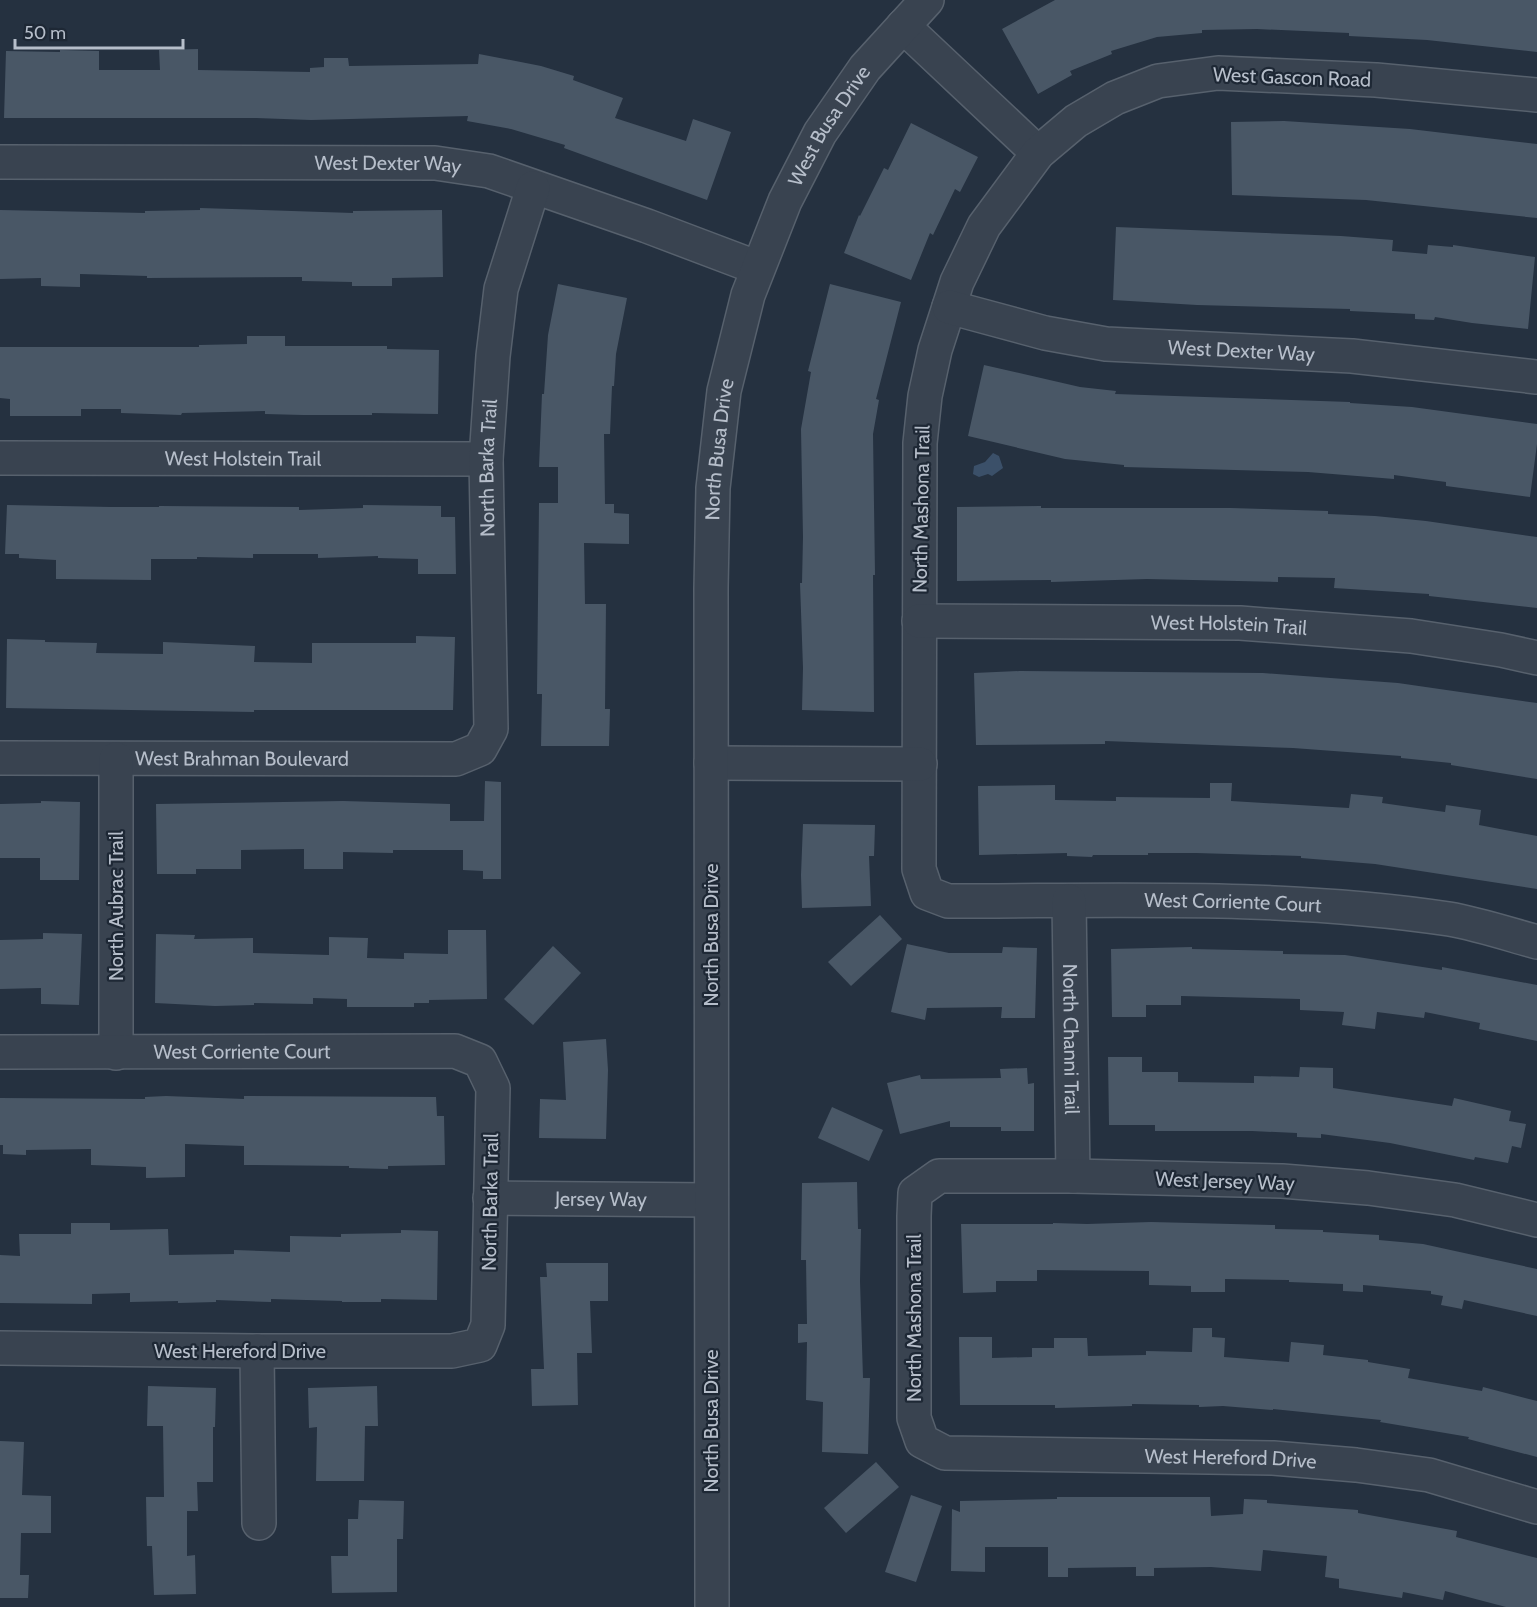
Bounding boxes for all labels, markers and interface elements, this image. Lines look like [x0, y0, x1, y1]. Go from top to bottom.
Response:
scale bar [15, 12, 183, 50]
text: 50 m [24, 22, 66, 44]
street label: West Busa Drive [783, 61, 875, 190]
street label: West Gascon Road [1213, 62, 1371, 92]
street label: West Dexter Way [314, 151, 463, 179]
street label: West Dexter Way [1167, 335, 1315, 366]
street label: North Busa Drive [700, 376, 739, 521]
street label: North Barka Trail [474, 398, 502, 537]
street label: North Mashona Trail [908, 425, 934, 593]
street label: West Holstein Trail [165, 446, 321, 471]
street label: West Holstein Trail [1151, 610, 1308, 640]
street label: West Brahman Boulevard [135, 746, 349, 771]
street label: North Aubrac Trail [104, 831, 128, 981]
street label: North Busa Drive [699, 864, 723, 1006]
street label: West Corriente Court [1144, 888, 1322, 917]
street label: North Channi Trail [1058, 963, 1084, 1115]
street label: West Corriente Court [153, 1039, 331, 1064]
street label: North Barka Trail [477, 1133, 503, 1271]
street label: West Jersey Way [1155, 1167, 1295, 1195]
street label: Jersey Way [554, 1187, 647, 1211]
street label: North Mashona Trail [902, 1234, 926, 1402]
street label: West Hereford Drive [154, 1339, 326, 1363]
street label: North Busa Drive [699, 1350, 723, 1492]
street label: West Hereford Drive [1144, 1444, 1318, 1474]

